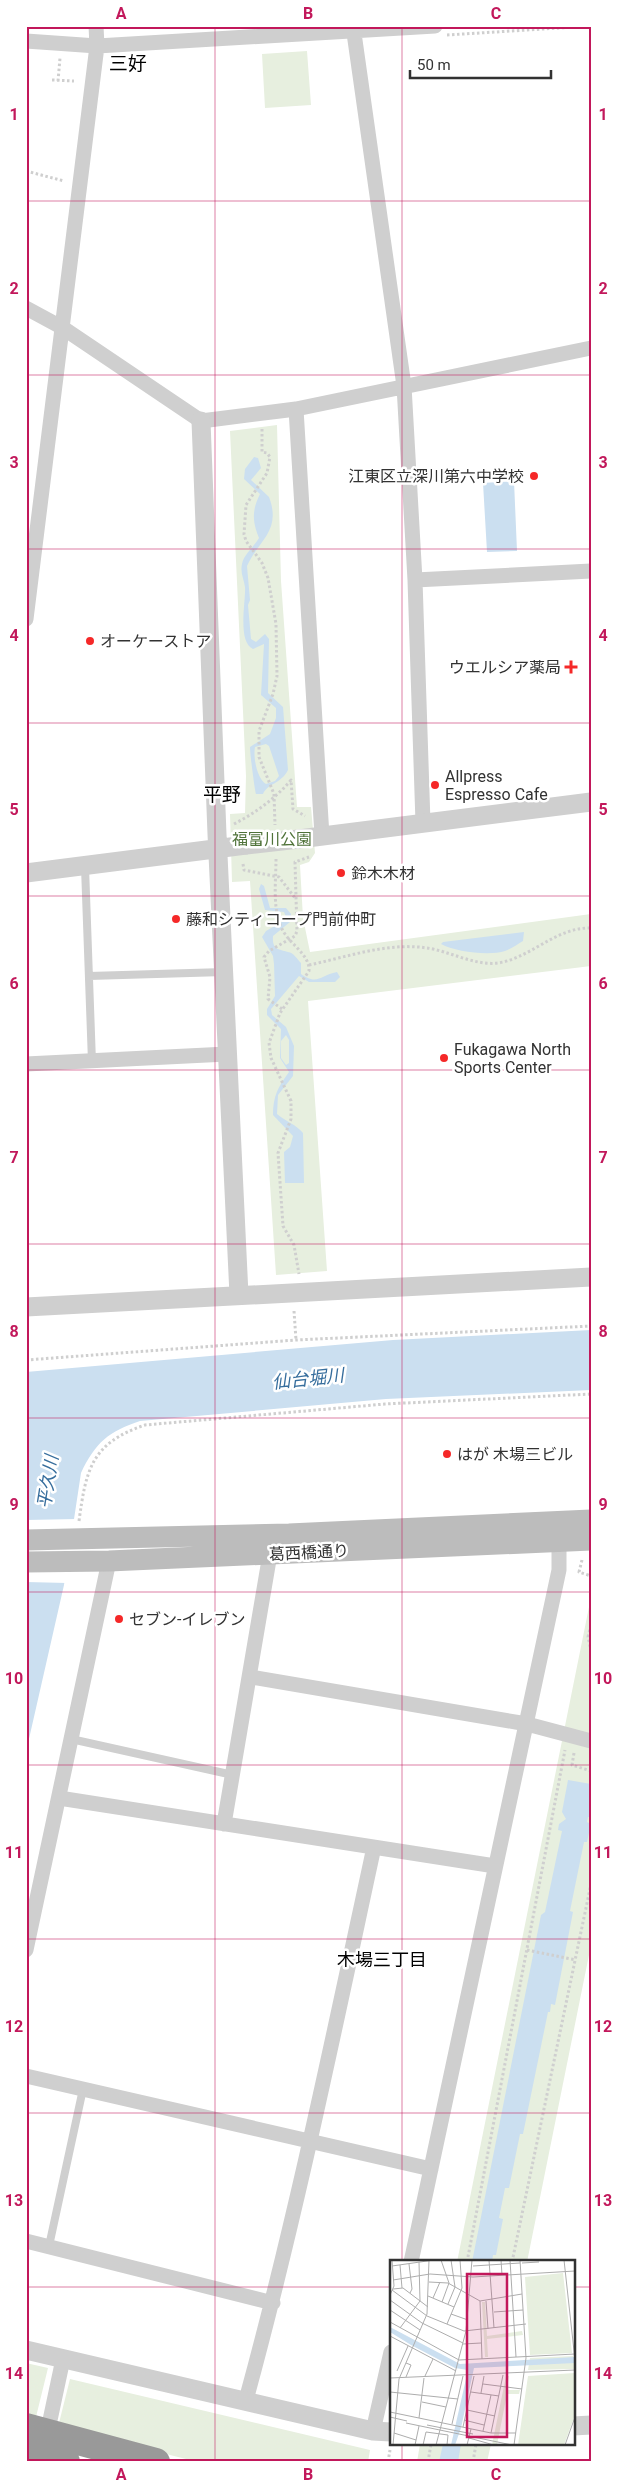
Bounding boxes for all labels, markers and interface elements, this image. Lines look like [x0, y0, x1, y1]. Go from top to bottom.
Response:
text: A [116, 4, 127, 23]
text: B [303, 4, 313, 23]
text: C [491, 4, 501, 23]
scale bar [410, 48, 551, 80]
district label: 三好 [109, 52, 147, 75]
text: 50 m [417, 56, 451, 74]
text: 1 [9, 105, 19, 124]
text: 1 [598, 105, 608, 124]
text: 2 [9, 279, 19, 298]
text: 2 [598, 279, 608, 298]
text: 3 [9, 453, 19, 472]
text: 3 [598, 453, 608, 472]
place label: 江東区立深川第六中学校 [348, 467, 524, 486]
marker: 江東区立深川第六中学校 [528, 470, 540, 482]
text: 4 [9, 626, 19, 645]
text: 4 [598, 626, 608, 645]
place label: オーケーストア [100, 632, 211, 651]
marker: オーケーストア [84, 635, 96, 647]
place label: ウエルシア薬局 [449, 658, 561, 677]
marker: ウエルシア薬局 [565, 661, 577, 673]
place label: Allpress Espresso Cafe [445, 767, 548, 804]
marker: Allpress Espresso Cafe [429, 779, 441, 791]
district label: 平野 [203, 783, 241, 806]
text: 5 [9, 800, 19, 819]
text: 5 [598, 800, 608, 819]
park label: 福富川公園 [232, 830, 312, 849]
place label: 鈴木木材 [351, 864, 415, 883]
marker: 鈴木木材 [335, 867, 347, 879]
place label: 藤和シティコープ門前仲町 [186, 910, 376, 929]
marker: 藤和シティコープ門前仲町 [170, 913, 182, 925]
text: 6 [9, 974, 19, 993]
text: 6 [598, 974, 608, 993]
place label: Fukagawa North Sports Center [454, 1040, 571, 1077]
marker: Fukagawa North Sports Center [438, 1052, 450, 1064]
text: 7 [9, 1148, 19, 1167]
text: 7 [598, 1148, 608, 1167]
text: 8 [9, 1322, 19, 1341]
text: 8 [598, 1322, 608, 1341]
water label: 仙台堀川 [271, 1364, 347, 1393]
place label: はが 木場三ビル [457, 1445, 573, 1464]
marker: はが 木場三ビル [441, 1448, 453, 1460]
water label: 平久川 [33, 1452, 62, 1510]
text: 9 [9, 1495, 19, 1514]
text: 9 [598, 1495, 608, 1514]
street label: 葛西橋通り [269, 1541, 349, 1564]
place label: セブン-イレブン [129, 1610, 245, 1629]
marker: セブン-イレブン [113, 1613, 125, 1625]
text: 10 [5, 1669, 23, 1688]
text: 10 [594, 1669, 612, 1688]
text: 11 [5, 1843, 23, 1862]
text: 11 [594, 1843, 612, 1862]
district label: 木場三丁目 [337, 1949, 427, 1970]
text: 12 [5, 2017, 23, 2036]
text: 12 [594, 2017, 612, 2036]
text: 13 [5, 2191, 23, 2210]
text: 13 [594, 2191, 612, 2210]
inset map [390, 2260, 574, 2446]
text: 14 [5, 2364, 23, 2383]
text: 14 [594, 2364, 612, 2383]
text: A [116, 2465, 127, 2484]
text: B [303, 2465, 313, 2484]
text: C [491, 2465, 501, 2484]

